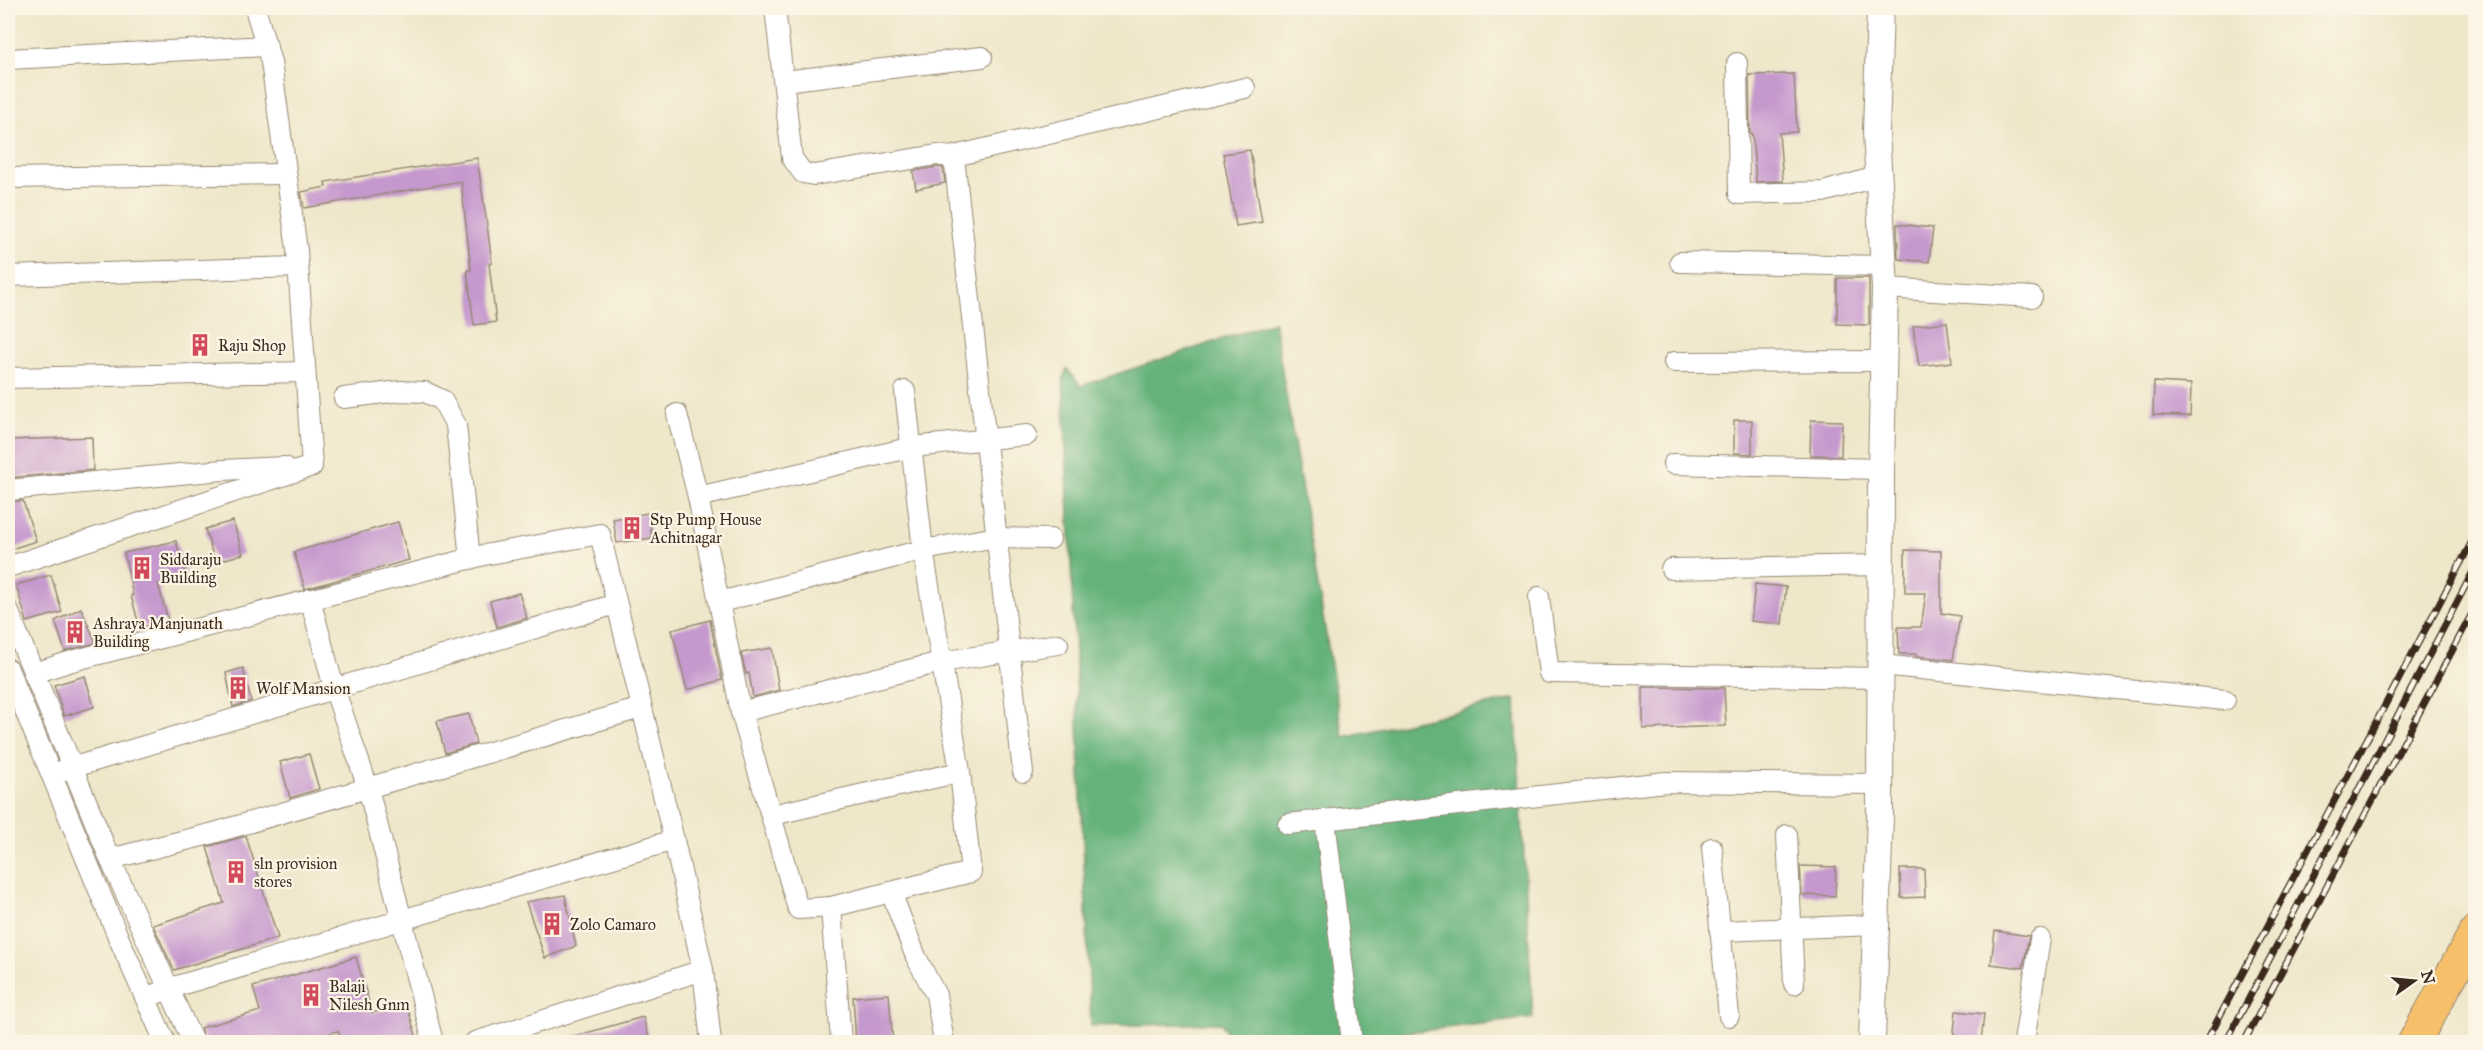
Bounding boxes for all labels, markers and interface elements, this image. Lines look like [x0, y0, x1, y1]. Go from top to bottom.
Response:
building icon: Raju Shop [187, 332, 213, 358]
place label: Raju Shop [218, 336, 286, 355]
place label: Stp Pump House Achitnagar [649, 510, 762, 548]
building icon: Stp Pump House Achitnagar [619, 515, 645, 541]
place label: Siddaraju Building [160, 550, 222, 588]
building icon: Siddaraju Building [129, 555, 155, 581]
place label: Ashraya Manjunath Building [92, 614, 223, 652]
building icon: Ashraya Manjunath Building [62, 619, 88, 645]
building icon: Wolf Mansion [225, 675, 251, 701]
place label: Wolf Mansion [256, 679, 351, 698]
place label: sln provision stores [254, 854, 338, 891]
building icon: sln provision stores [223, 859, 249, 885]
building icon: Zolo Camaro [539, 911, 565, 937]
place label: Zolo Camaro [570, 915, 656, 934]
north arrow [2384, 951, 2444, 1011]
text: N [2417, 968, 2439, 987]
place label: Balaji Nilesh Gnm [329, 977, 410, 1014]
building icon: Balaji Nilesh Gnm [298, 982, 324, 1008]

